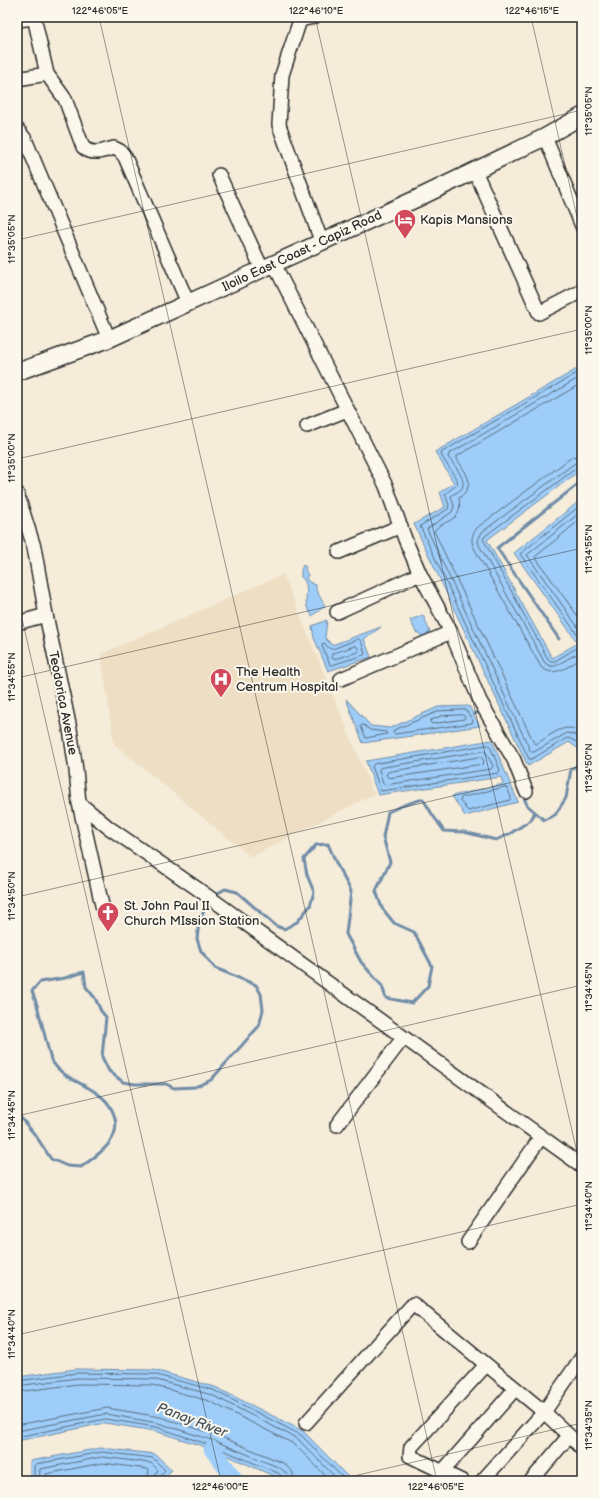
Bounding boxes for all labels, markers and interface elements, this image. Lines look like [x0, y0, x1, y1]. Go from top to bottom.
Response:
text: 122°46'05"E [72, 5, 129, 17]
text: 122°46'10"E [289, 5, 344, 17]
text: 122°46'15"E [505, 5, 560, 17]
text: 11°35'05"N [583, 86, 595, 136]
street label: Iloilo East Coast - Capiz Road [220, 207, 384, 295]
hotel icon: Kapis Mansions [392, 207, 418, 240]
place label: Kapis Mansions [420, 212, 513, 228]
text: 11°35'05"N [6, 214, 18, 264]
text: 11°35'00"N [583, 305, 595, 355]
text: 11°35'00"N [6, 433, 18, 483]
text: 11°34'55"N [583, 524, 595, 574]
street label: Teodorica Avenue [45, 650, 81, 757]
text: 11°34'55"N [6, 652, 18, 702]
place label: The Health Centrum Hospital [236, 664, 338, 695]
hospital icon: The Health Centrum Hospital [208, 666, 234, 699]
text: 11°34'50"N [583, 743, 595, 793]
text: 11°34'50"N [6, 871, 18, 921]
place label: St. John Paul II Church MIssion Station [124, 898, 259, 929]
church icon: St. John Paul II Church MIssion Station [95, 900, 121, 933]
text: 11°34'45"N [583, 962, 595, 1012]
text: 11°34'45"N [6, 1090, 18, 1140]
text: 11°34'40"N [583, 1181, 595, 1231]
text: 11°34'40"N [6, 1309, 18, 1359]
water label: Panay River [154, 1399, 230, 1442]
text: 11°34'35"N [583, 1400, 595, 1450]
text: 122°46'00"E [192, 1481, 249, 1493]
text: 122°46'05"E [408, 1481, 465, 1493]

